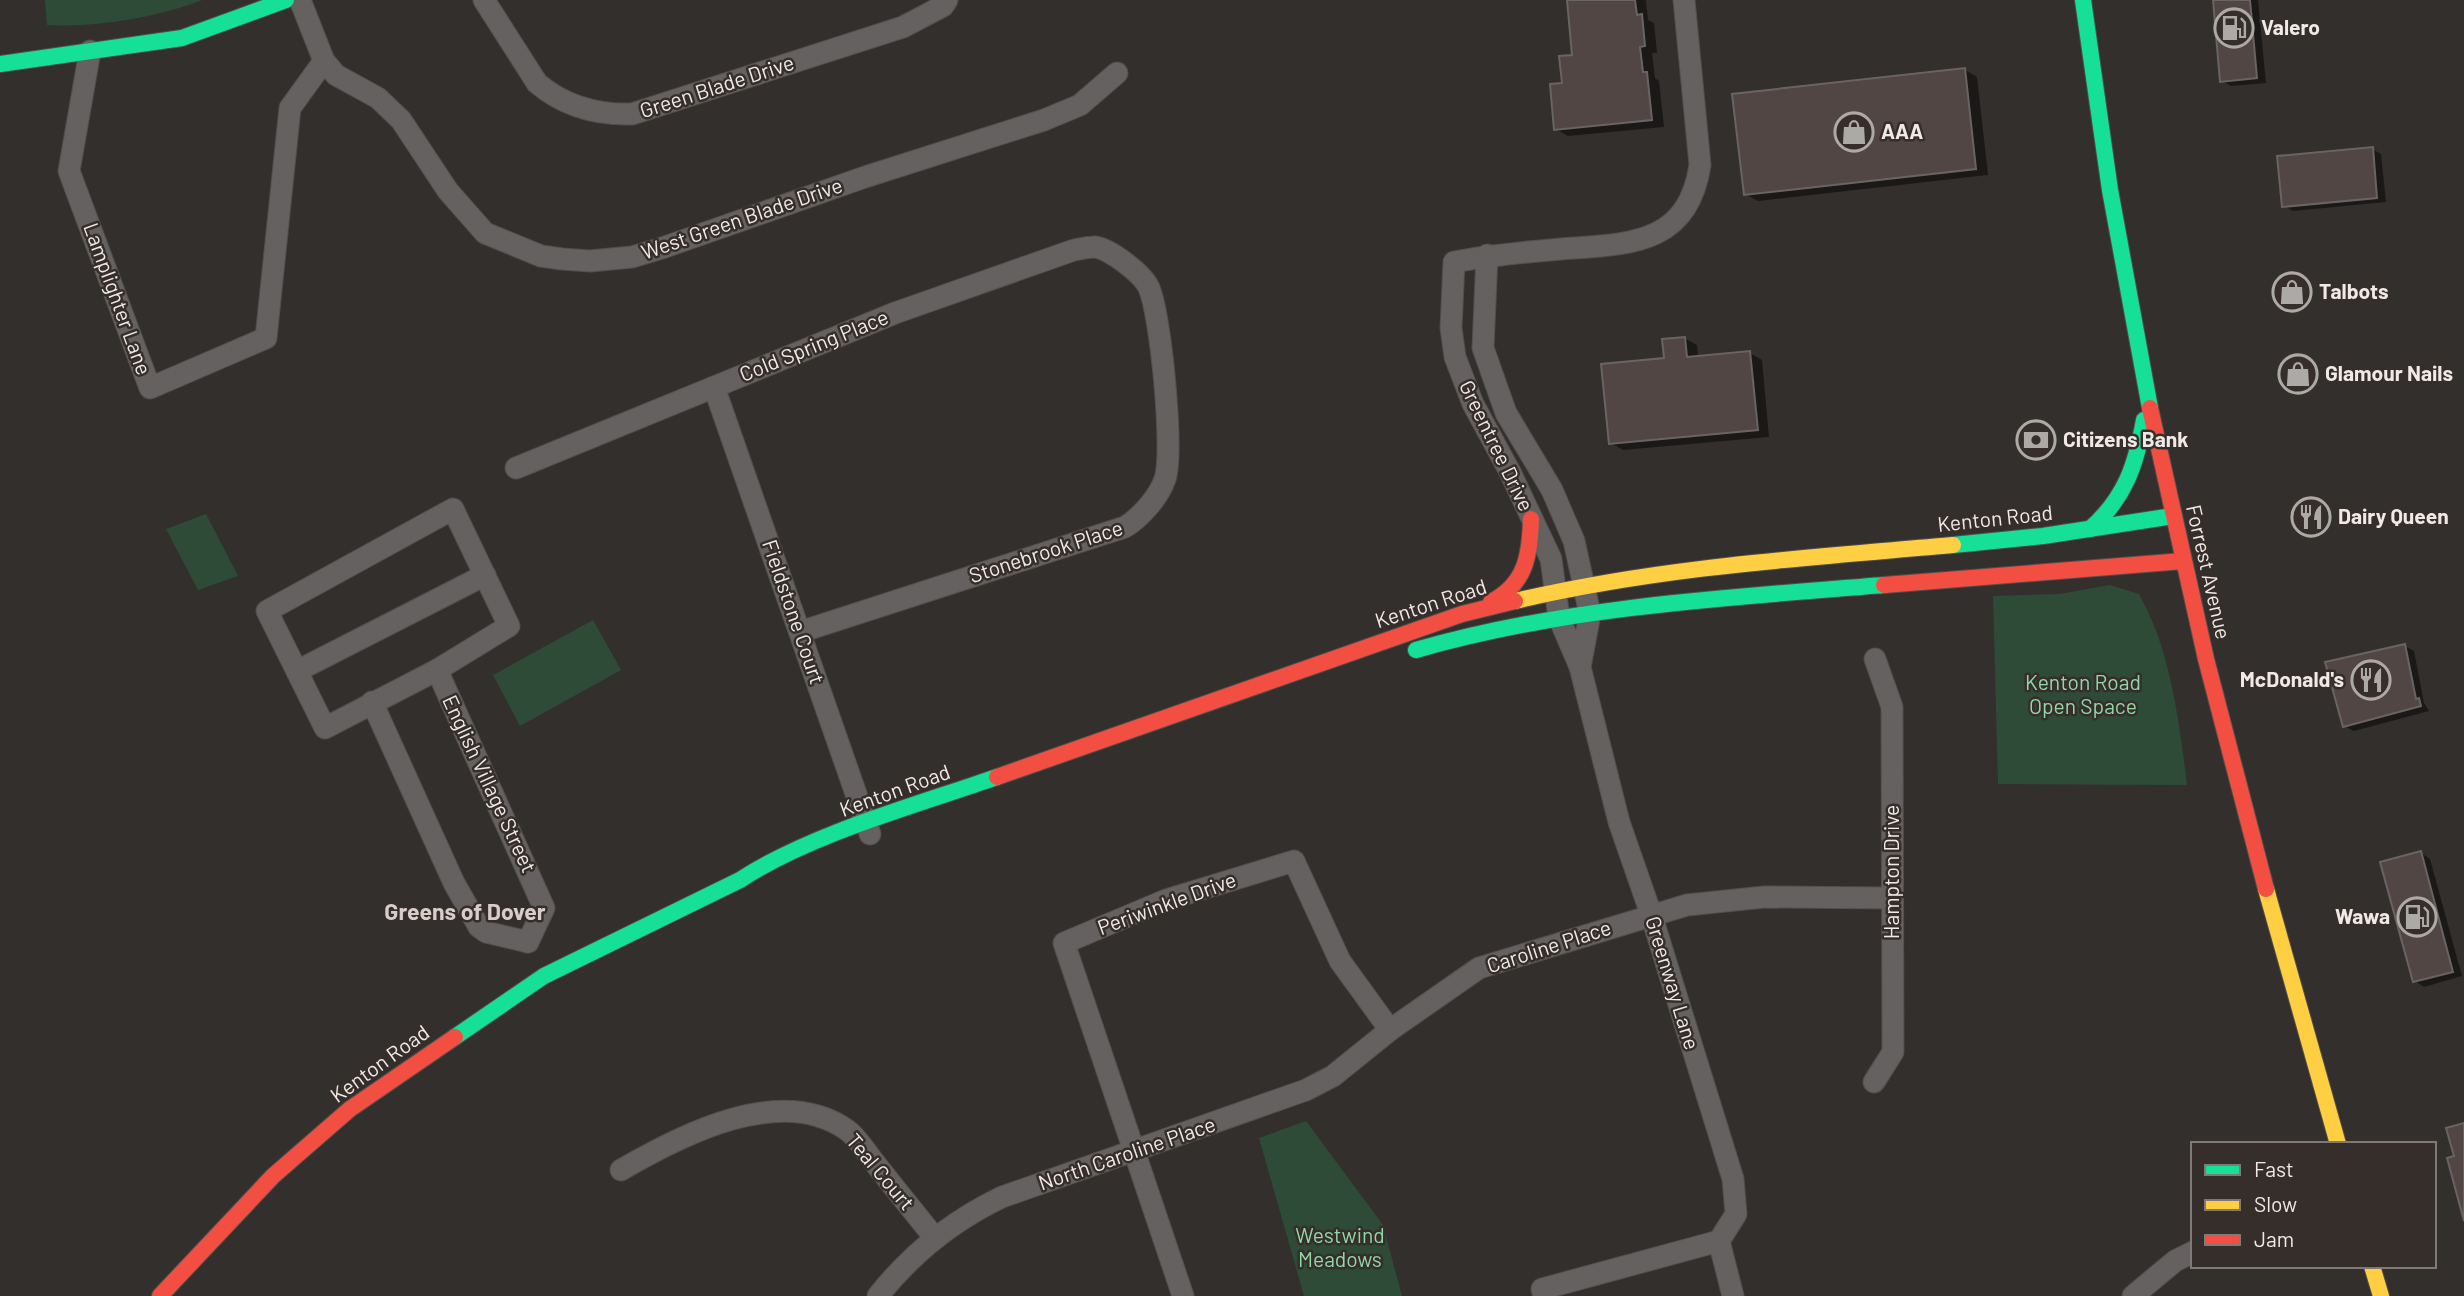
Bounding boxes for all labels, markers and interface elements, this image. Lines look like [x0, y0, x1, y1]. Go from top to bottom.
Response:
fuel station icon: Valero [2213, 7, 2255, 49]
place label: Valero [2261, 14, 2320, 39]
street label: Green Blade Drive [636, 49, 797, 122]
shop icon: AAA [1833, 111, 1875, 153]
place label: AAA [1881, 118, 1923, 143]
street label: West Green Blade Drive [638, 171, 845, 264]
street label: Lamplighter Lane [79, 219, 157, 378]
shop icon: Talbots [2271, 271, 2313, 313]
place label: Talbots [2319, 278, 2389, 303]
street label: Cold Spring Place [735, 303, 892, 386]
shop icon: Glamour Nails [2277, 353, 2319, 395]
place label: Glamour Nails [2325, 360, 2453, 385]
street label: Greentree Drive [1455, 376, 1540, 515]
bank icon: Citizens Bank [2015, 419, 2057, 461]
place label: Citizens Bank [2063, 426, 2189, 451]
restaurant icon: Dairy Queen [2290, 496, 2332, 538]
street label: Kenton Road [1936, 499, 2054, 536]
street label: Forrest Avenue [2182, 502, 2237, 641]
place label: Dairy Queen [2338, 503, 2449, 528]
street label: Stonebrook Place [966, 514, 1126, 587]
street label: Fieldstone Court [758, 536, 831, 687]
street label: Kenton Road [1372, 573, 1489, 632]
restaurant icon: McDonald's [2350, 659, 2392, 701]
place label: McDonald's [2240, 666, 2344, 691]
park label: Kenton Road Open Space [2025, 669, 2141, 718]
street label: English Village Street [438, 691, 543, 876]
street label: Kenton Road [836, 758, 953, 821]
street label: Hampton Drive [1878, 805, 1903, 939]
street label: Periwinkle Drive [1094, 866, 1239, 939]
fuel station icon: Wawa [2396, 896, 2438, 938]
district label: Greens of Dover [384, 897, 546, 925]
place label: Wawa [2335, 903, 2390, 928]
street label: Greenway Lane [1641, 913, 1706, 1052]
street label: Caroline Place [1483, 914, 1614, 977]
street label: Kenton Road [325, 1019, 433, 1107]
street label: North Caroline Place [1035, 1111, 1218, 1195]
street label: Teal Court [842, 1128, 920, 1214]
legend [2191, 1142, 2436, 1268]
text: Fast [2254, 1156, 2294, 1181]
text: Slow [2254, 1191, 2297, 1216]
park label: Westwind Meadows [1295, 1222, 1385, 1271]
text: Jam [2254, 1226, 2294, 1251]

